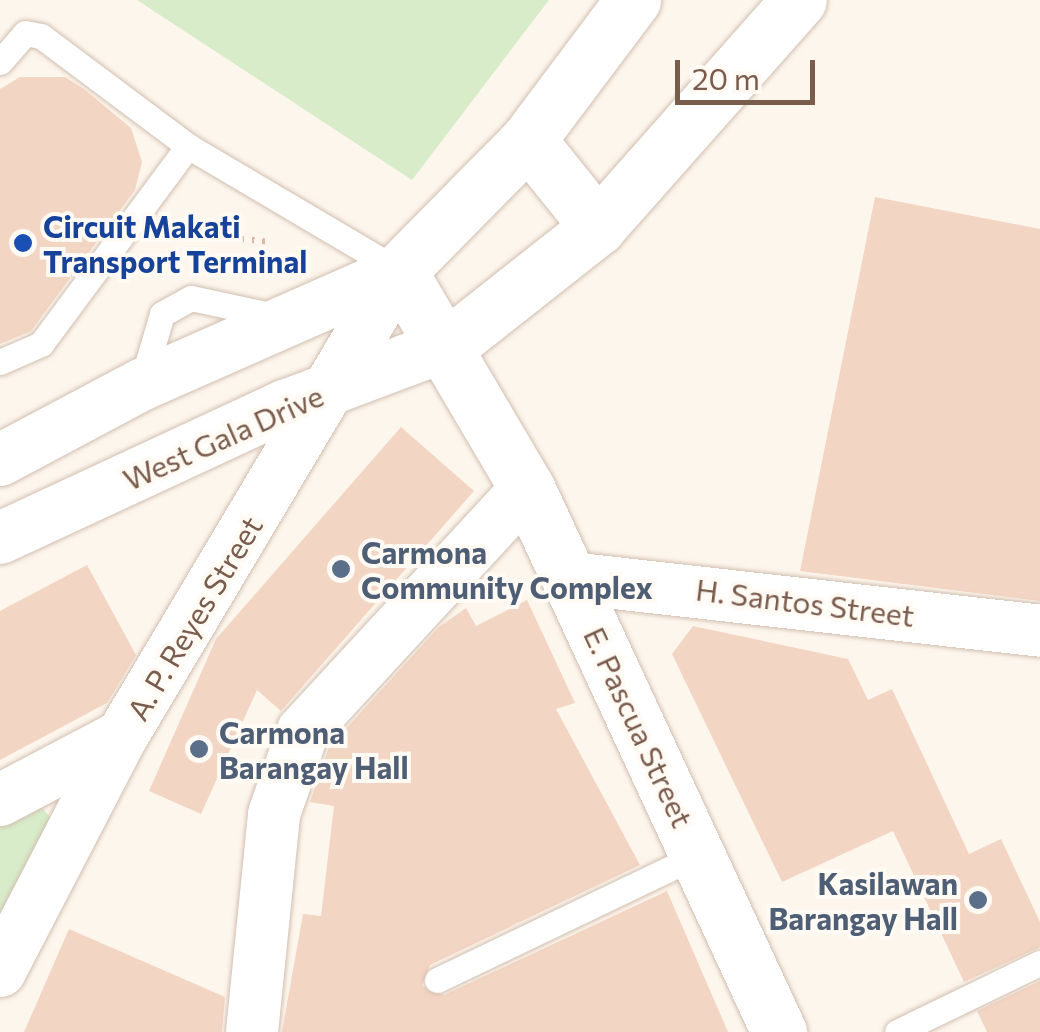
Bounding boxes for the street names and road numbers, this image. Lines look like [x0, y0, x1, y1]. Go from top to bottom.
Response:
street label: West Gala Drive [117, 377, 329, 497]
street label: A. P. Reyes Street [119, 509, 269, 727]
street label: H. Santos Street [694, 571, 916, 633]
street label: E. Pascua Street [577, 621, 701, 833]

